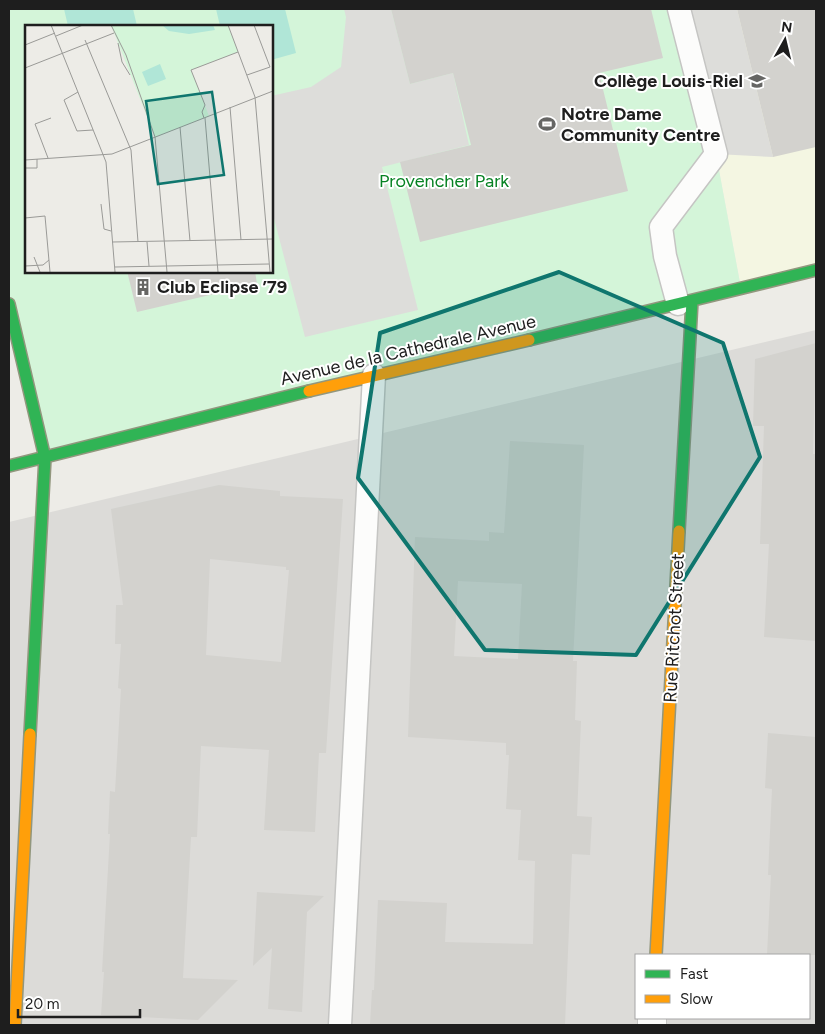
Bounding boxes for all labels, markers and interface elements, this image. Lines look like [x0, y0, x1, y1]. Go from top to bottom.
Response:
north arrow [760, 15, 810, 65]
text: N [780, 18, 793, 37]
inset map [25, 25, 272, 272]
place label: Collège Louis-Riel [594, 70, 743, 92]
school or university icon: Collège Louis-Riel [747, 71, 767, 91]
place label: Notre Dame Community Centre [561, 103, 720, 146]
sports icon: Notre Dame Community Centre [537, 114, 557, 134]
park label: Provencher Park [379, 170, 509, 192]
place label: Club Eclipse ’79 [157, 276, 287, 298]
building icon: Club Eclipse ’79 [133, 277, 153, 297]
street label: Avenue de la Cathedrale Avenue [278, 310, 538, 390]
street label: Rue Ritchot Street [659, 553, 689, 703]
legend [635, 954, 810, 1019]
text: Fast [680, 965, 709, 983]
scale bar [18, 986, 140, 1018]
text: Slow [680, 990, 713, 1008]
text: 20 m [25, 995, 59, 1013]

